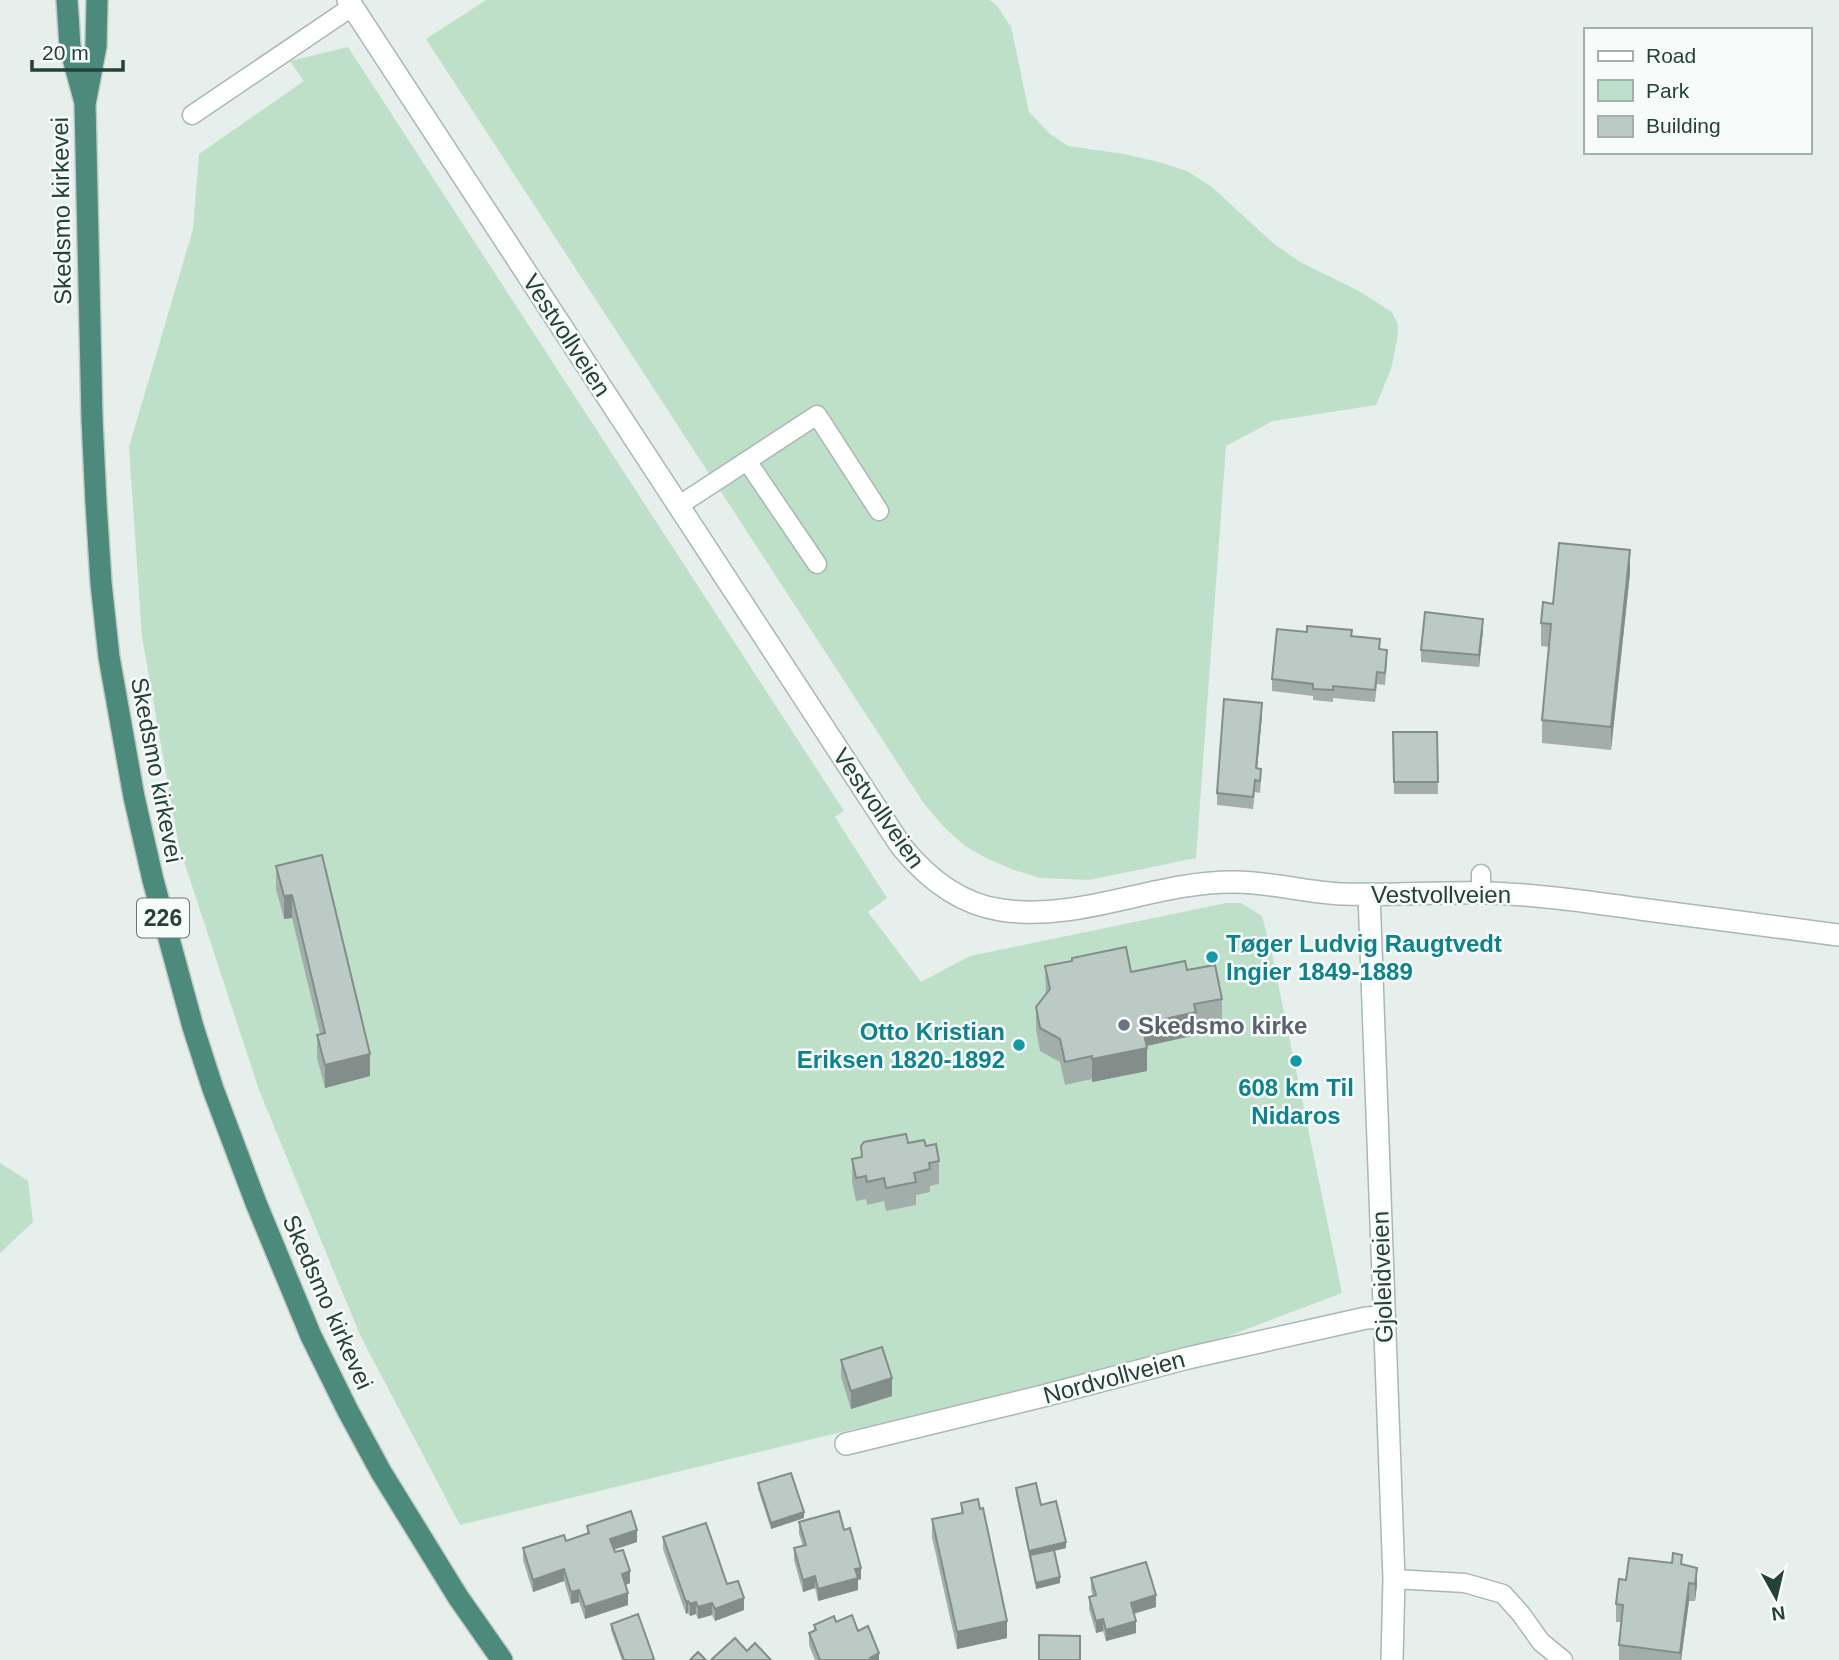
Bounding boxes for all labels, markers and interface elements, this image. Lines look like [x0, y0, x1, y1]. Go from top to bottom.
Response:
scale bar [32, 28, 122, 72]
legend [1584, 28, 1811, 154]
text: 20 m [42, 41, 89, 64]
text: Road [1646, 44, 1696, 67]
text: Park [1646, 79, 1690, 102]
text: Building [1646, 114, 1721, 137]
street label: Skedsmo kirkevei [46, 117, 76, 305]
street label: Vestvollveien [518, 269, 616, 401]
street label: Skedsmo kirkevei [126, 675, 188, 865]
street label: Vestvollveien [828, 743, 930, 873]
street label: Vestvollveien [1371, 881, 1511, 908]
road number: 226 [137, 898, 189, 937]
place label: Tøger Ludvig Raugtvedt Ingier 1849-1889 [1226, 930, 1502, 985]
marker: Tøger Ludvig Raugtvedt Ingier 1849-1889 [1204, 949, 1220, 965]
place label: Skedsmo kirke [1138, 1012, 1307, 1039]
marker: Skedsmo kirke [1116, 1017, 1132, 1033]
place label: Otto Kristian Eriksen 1820-1892 [797, 1018, 1005, 1073]
marker: Otto Kristian Eriksen 1820-1892 [1011, 1037, 1027, 1053]
marker: 608 km Til Nidaros [1288, 1053, 1304, 1069]
place label: 608 km Til Nidaros [1238, 1074, 1354, 1129]
street label: Skedsmo kirkevei [277, 1211, 379, 1393]
street label: Gjoleidveien [1366, 1211, 1398, 1343]
street label: Nordvollveien [1040, 1345, 1188, 1409]
north arrow [1741, 1562, 1811, 1632]
text: N [1770, 1602, 1787, 1625]

